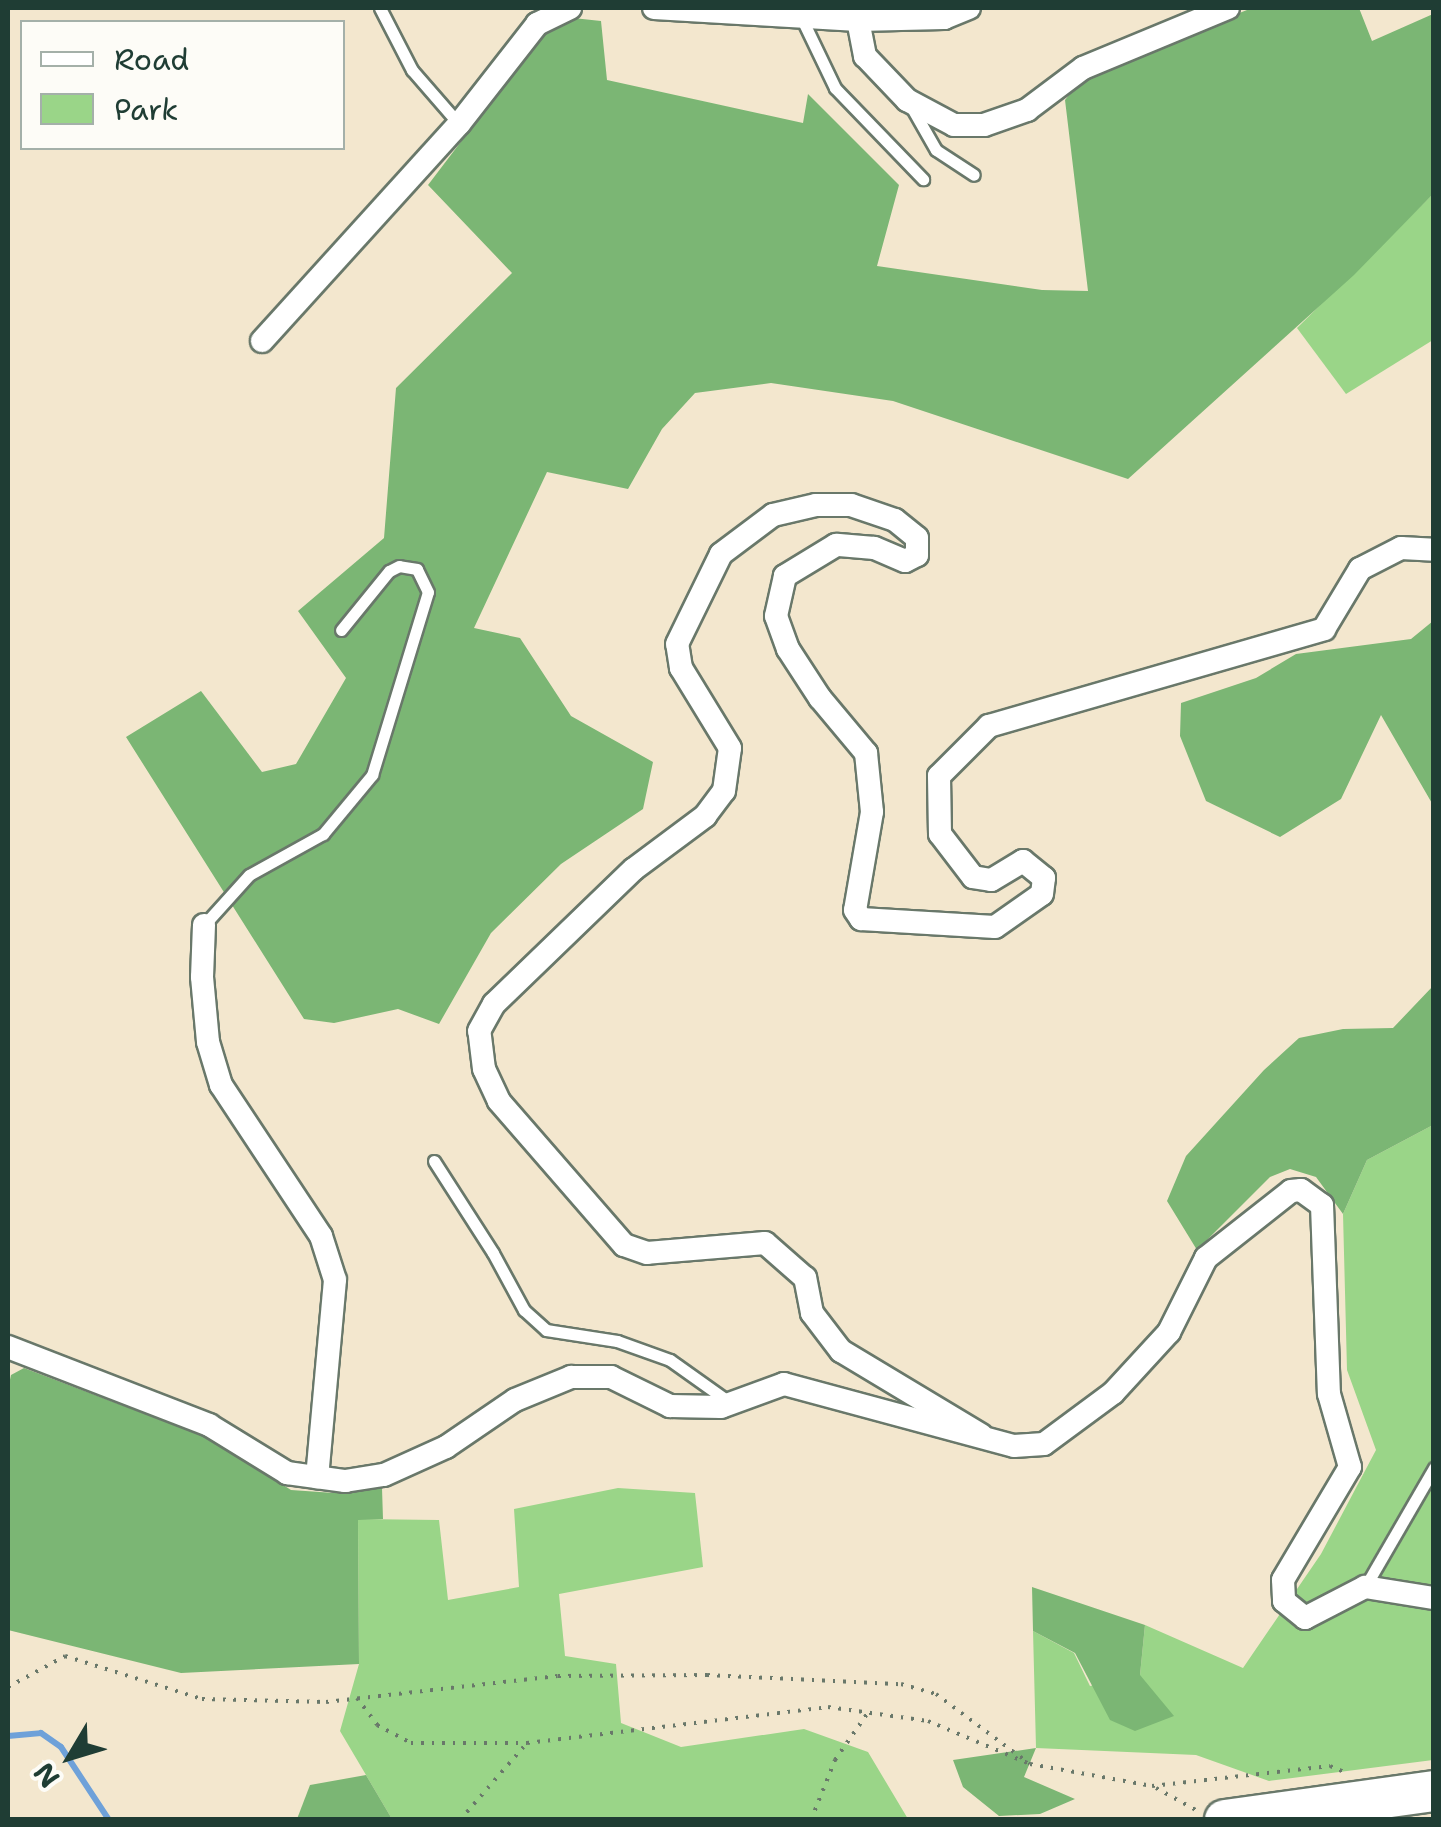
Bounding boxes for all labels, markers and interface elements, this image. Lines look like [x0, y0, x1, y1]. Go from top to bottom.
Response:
legend [20, 20, 345, 150]
text: Road [114, 39, 189, 80]
text: Park [114, 89, 178, 130]
north arrow [20, 1707, 120, 1807]
text: N [25, 1755, 68, 1796]

